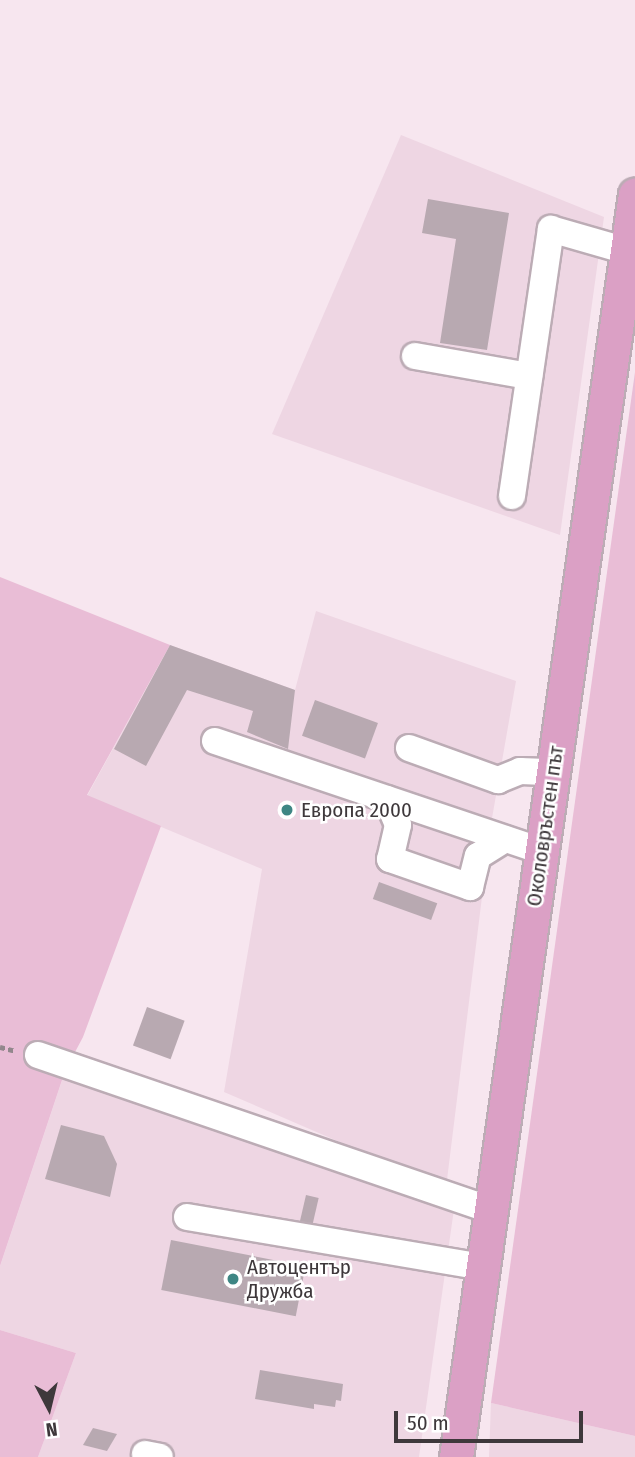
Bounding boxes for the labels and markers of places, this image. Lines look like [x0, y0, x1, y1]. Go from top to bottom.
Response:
place label: Европа 2000 [301, 797, 412, 823]
marker: Европа 2000 [279, 802, 295, 818]
place label: Автоцентър Дружба [247, 1254, 351, 1304]
marker: Автоцентър Дружба [225, 1271, 241, 1287]

